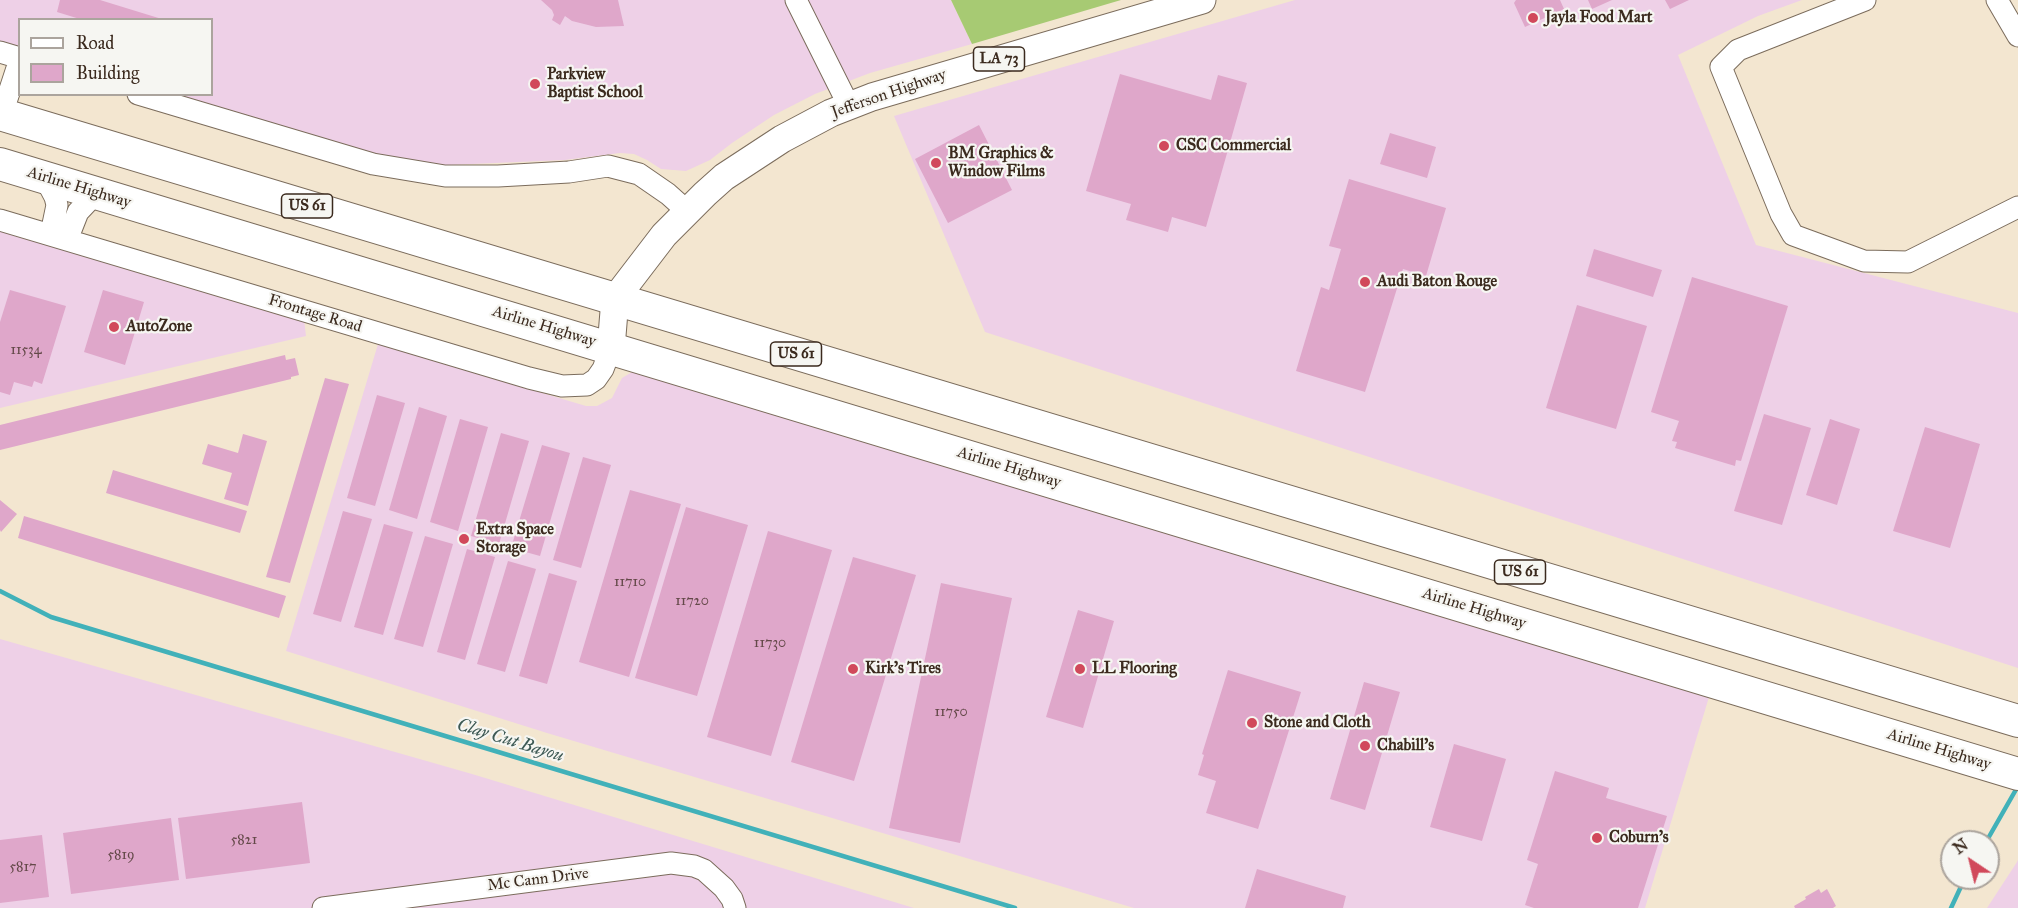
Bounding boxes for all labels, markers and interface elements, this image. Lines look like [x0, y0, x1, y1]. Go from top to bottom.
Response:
place label: Jayla Food Mart [1545, 8, 1652, 28]
marker: Jayla Food Mart [1526, 11, 1540, 25]
legend [18, 18, 213, 96]
text: Road [76, 32, 114, 54]
road number: LA 73 [974, 47, 1024, 71]
text: Building [76, 62, 139, 84]
place label: Parkview Baptist School [547, 65, 643, 103]
street label: Jefferson Highway [829, 65, 949, 123]
marker: Parkview Baptist School [528, 77, 542, 91]
place label: CSC Commercial [1176, 136, 1291, 156]
marker: CSC Commercial [1157, 139, 1171, 153]
place label: BM Graphics & Window Films [948, 144, 1054, 182]
marker: BM Graphics & Window Films [929, 156, 943, 170]
street label: Airline Highway [25, 163, 133, 213]
road number: US 61 [282, 194, 332, 218]
place label: Audi Baton Rouge [1377, 272, 1497, 292]
marker: Audi Baton Rouge [1358, 275, 1372, 289]
street label: Frontage Road [266, 291, 364, 337]
street label: Airline Highway [490, 302, 598, 352]
place label: AutoZone [126, 317, 192, 337]
marker: AutoZone [107, 320, 121, 334]
road number: US 61 [770, 342, 822, 366]
house number: 11534 [11, 343, 41, 359]
street label: Airline Highway [955, 443, 1063, 493]
place label: Extra Space Storage [476, 520, 554, 558]
marker: Extra Space Storage [457, 532, 471, 546]
road number: US 61 [1494, 560, 1546, 584]
house number: 11710 [614, 575, 646, 591]
street label: Airline Highway [1420, 584, 1528, 634]
house number: 11720 [675, 594, 709, 610]
house number: 11730 [754, 636, 786, 652]
place label: Kirk's Tires [865, 659, 941, 679]
place label: LL Flooring [1092, 659, 1177, 679]
marker: Kirk's Tires [846, 662, 860, 676]
marker: LL Flooring [1073, 662, 1087, 676]
house number: 11750 [934, 705, 968, 721]
place label: Stone and Cloth [1264, 713, 1371, 733]
water label: Clay Cut Bayou [454, 715, 566, 767]
marker: Stone and Cloth [1245, 716, 1259, 730]
street label: Airline Highway [1885, 725, 1993, 775]
place label: Chabill's [1377, 736, 1434, 756]
marker: Chabill's [1358, 739, 1372, 753]
place label: Coburn's [1609, 828, 1669, 848]
north arrow [1940, 830, 2000, 890]
marker: Coburn's [1590, 831, 1604, 845]
house number: 5821 [231, 833, 257, 849]
text: N [1950, 835, 1972, 858]
house number: 5819 [108, 848, 134, 864]
house number: 5817 [10, 860, 36, 876]
street label: Mc Cann Drive [486, 864, 590, 896]

